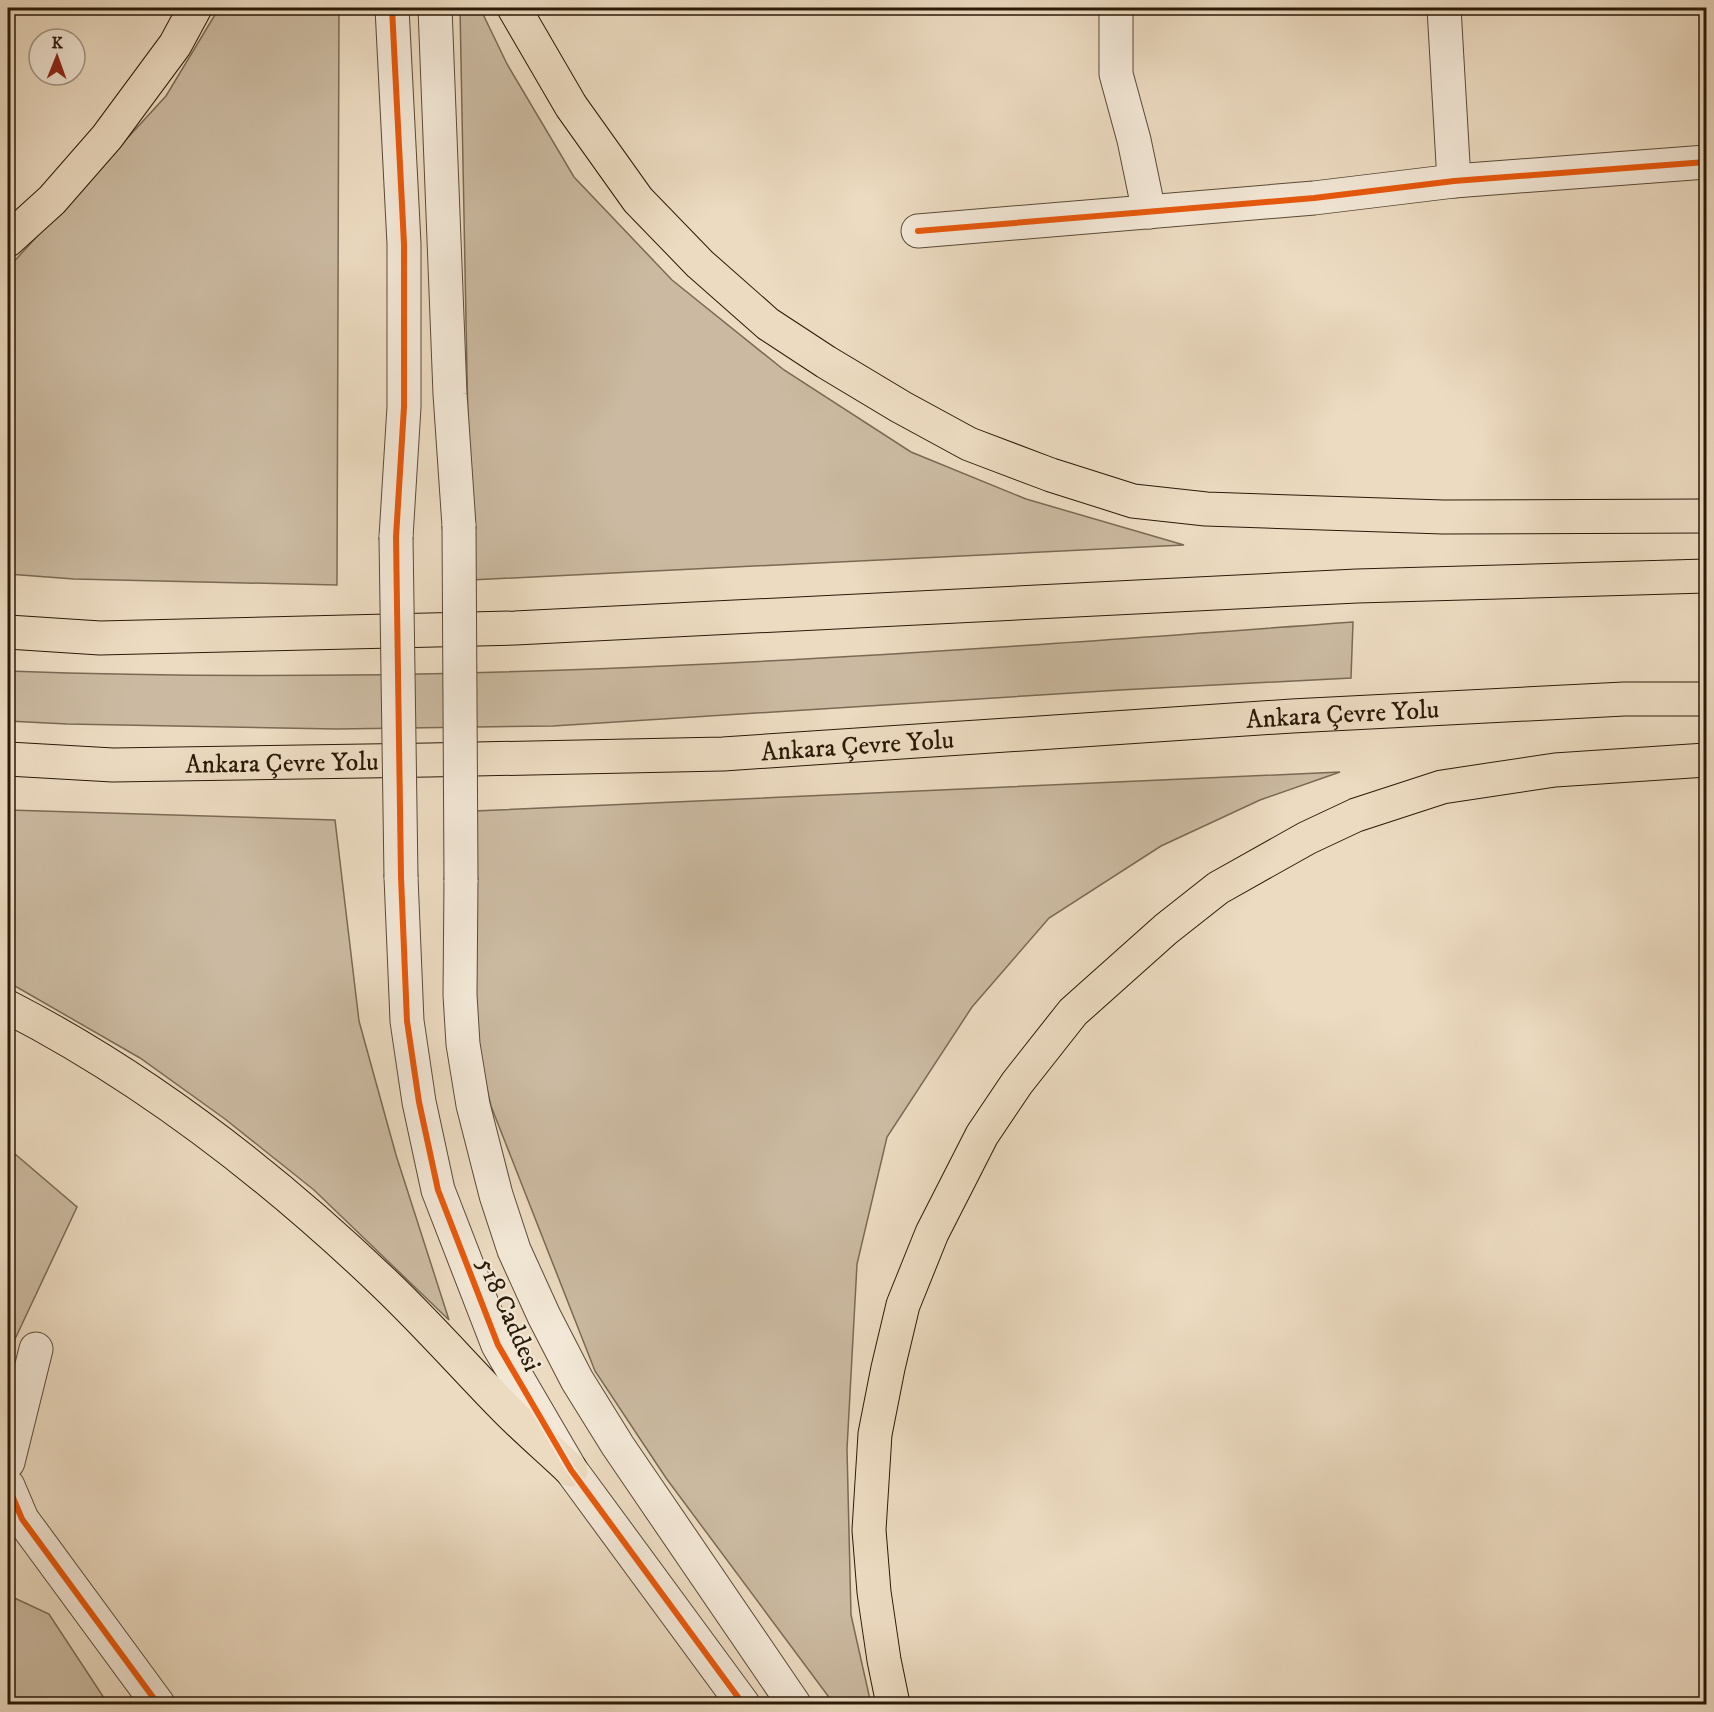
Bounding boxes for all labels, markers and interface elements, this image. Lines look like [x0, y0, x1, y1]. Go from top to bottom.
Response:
north arrow [27, 27, 87, 87]
text: K [51, 33, 64, 53]
street label: Ankara Çevre Yolu [1245, 693, 1440, 737]
street label: Ankara Çevre Yolu [760, 724, 955, 769]
street label: Ankara Çevre Yolu [185, 746, 379, 782]
street label: 518 Caddesi [469, 1252, 548, 1377]

